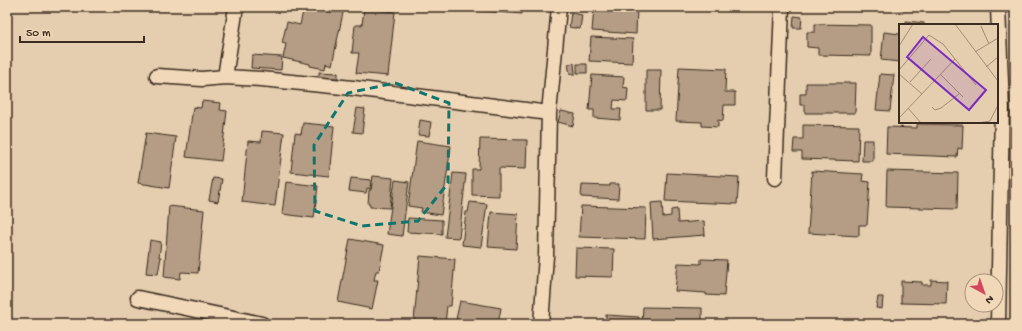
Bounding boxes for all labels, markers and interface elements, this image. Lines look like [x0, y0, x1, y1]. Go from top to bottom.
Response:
scale bar [20, 18, 144, 44]
inset map [899, 24, 998, 123]
text: 50 m [26, 27, 51, 41]
north arrow [964, 273, 1004, 313]
text: N [983, 292, 996, 306]

